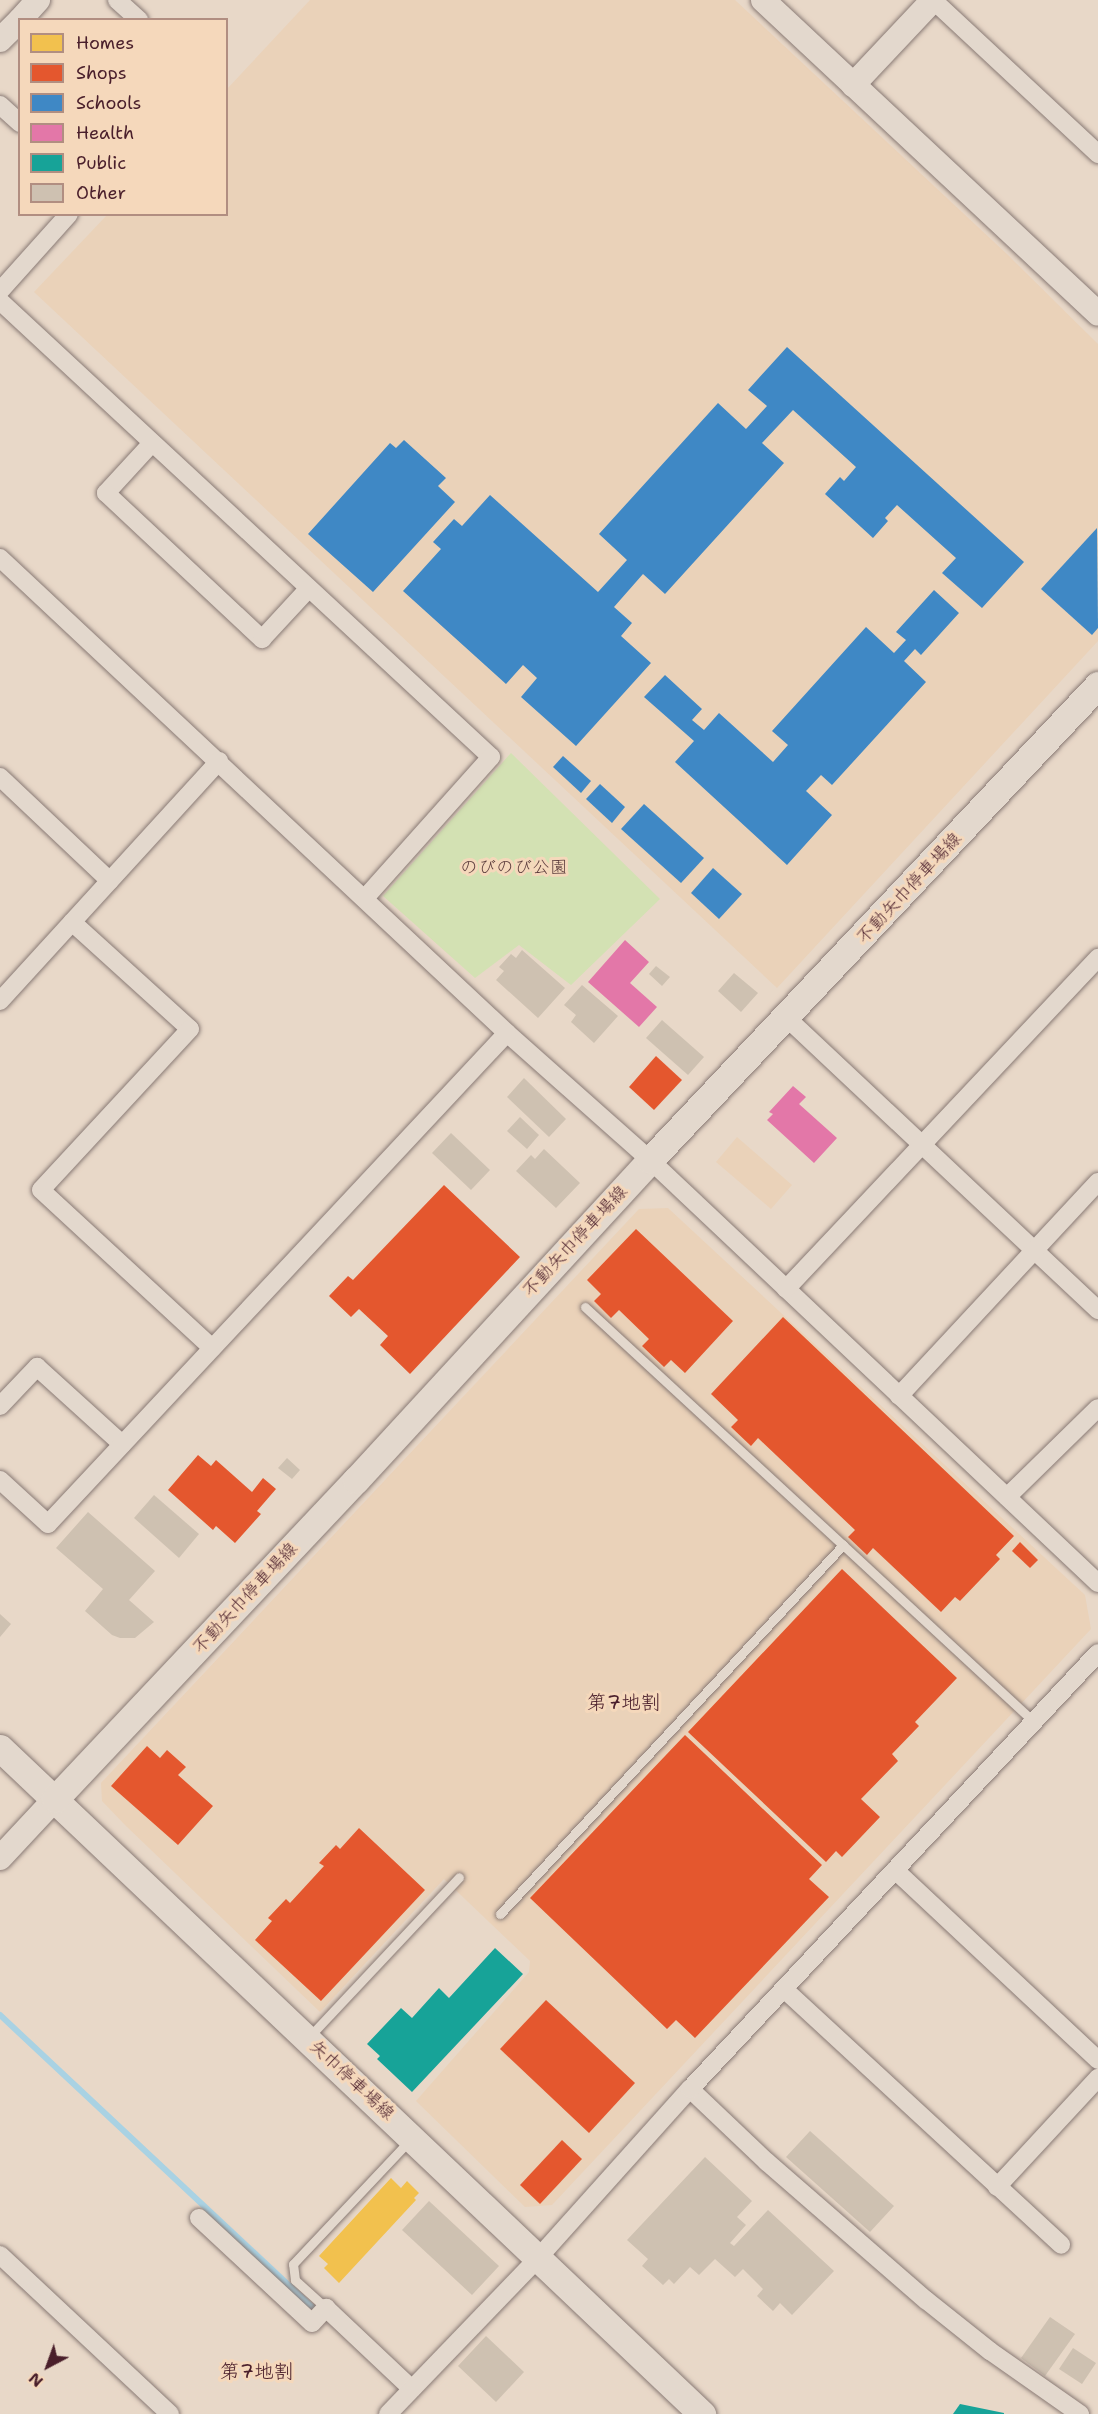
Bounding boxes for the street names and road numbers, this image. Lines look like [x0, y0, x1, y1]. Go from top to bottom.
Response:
street label: 不動矢巾停車場線 [852, 828, 966, 948]
street label: 不動矢巾停車場線 [518, 1181, 632, 1301]
street label: 不動矢巾停車場線 [188, 1538, 302, 1658]
street label: 矢巾停車場線 [305, 2035, 399, 2125]

